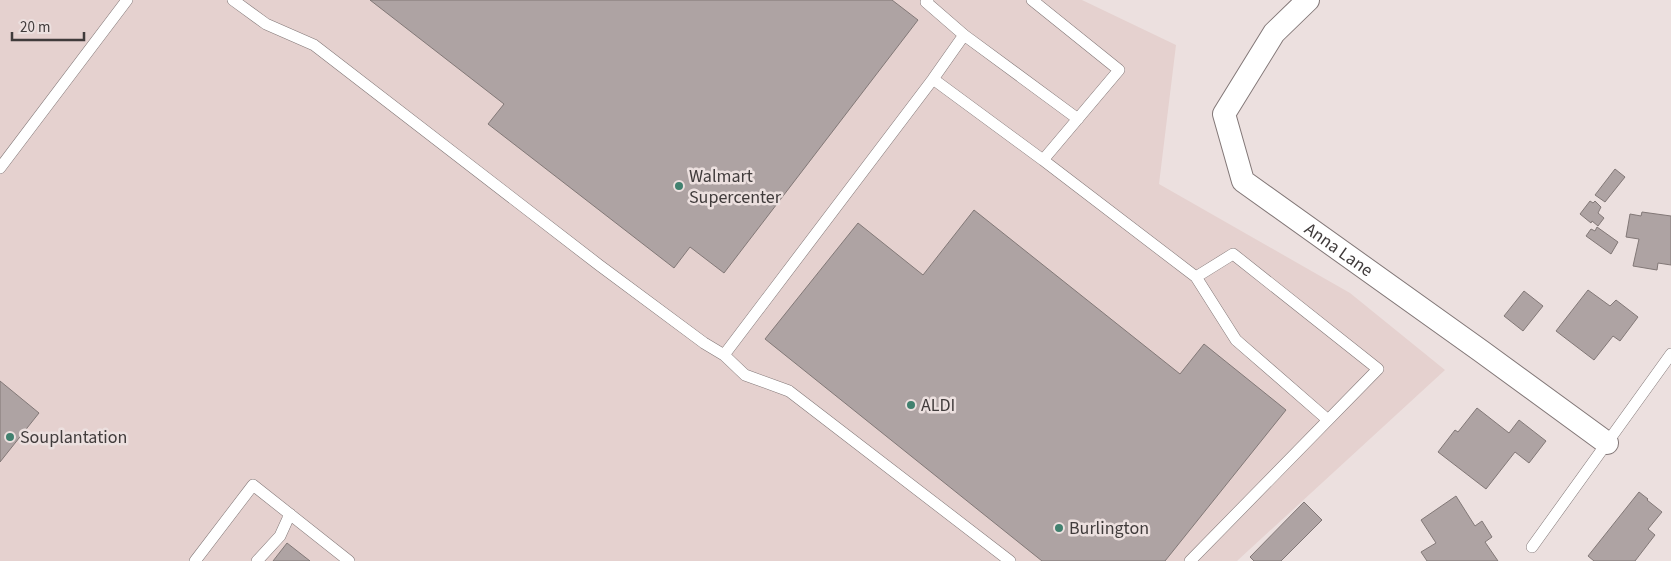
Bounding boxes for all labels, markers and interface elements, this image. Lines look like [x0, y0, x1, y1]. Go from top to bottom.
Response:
scale bar [12, 10, 85, 42]
text: 20 m [20, 17, 50, 38]
place label: Walmart Supercenter [689, 164, 782, 210]
marker: Walmart Supercenter [673, 180, 685, 192]
street label: Anna Lane [1300, 216, 1378, 283]
place label: ALDI [921, 393, 955, 418]
marker: ALDI [905, 399, 917, 411]
place label: Souplantation [20, 425, 127, 450]
marker: Souplantation [4, 431, 16, 443]
place label: Burlington [1069, 516, 1149, 541]
marker: Burlington [1053, 522, 1065, 534]

